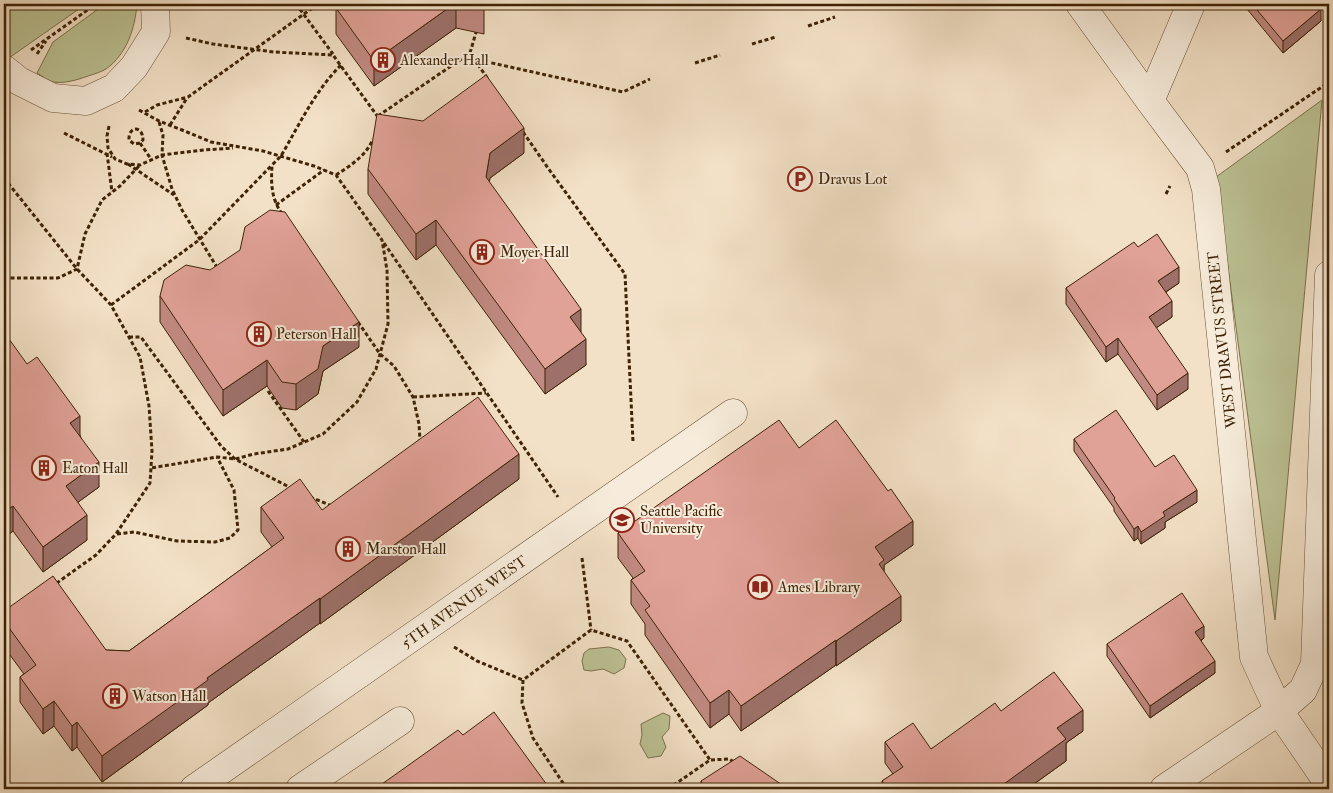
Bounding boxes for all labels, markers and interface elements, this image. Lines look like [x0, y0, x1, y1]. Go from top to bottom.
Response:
building icon: Alexander Hall [370, 47, 396, 73]
place label: Alexander Hall [399, 51, 489, 70]
parking icon: Dravus Lot [787, 166, 813, 192]
place label: Dravus Lot [818, 170, 887, 189]
building icon: Moyer Hall [469, 239, 495, 265]
place label: Moyer Hall [500, 243, 569, 262]
street label: WEST DRAVUS STREET [1204, 251, 1241, 430]
building icon: Peterson Hall [246, 321, 272, 347]
place label: Peterson Hall [276, 325, 357, 344]
building icon: Eaton Hall [31, 455, 57, 481]
place label: Eaton Hall [62, 459, 128, 478]
place label: Seattle Pacific University [640, 502, 723, 538]
school or university icon: Seattle Pacific University [609, 507, 635, 533]
building icon: Marston Hall [335, 536, 361, 562]
place label: Marston Hall [366, 540, 447, 559]
street label: 5TH AVENUE WEST [398, 552, 531, 653]
library icon: Ames Library [747, 574, 773, 600]
place label: Ames Library [777, 578, 860, 597]
building icon: Watson Hall [102, 683, 128, 709]
place label: Watson Hall [131, 687, 207, 706]

